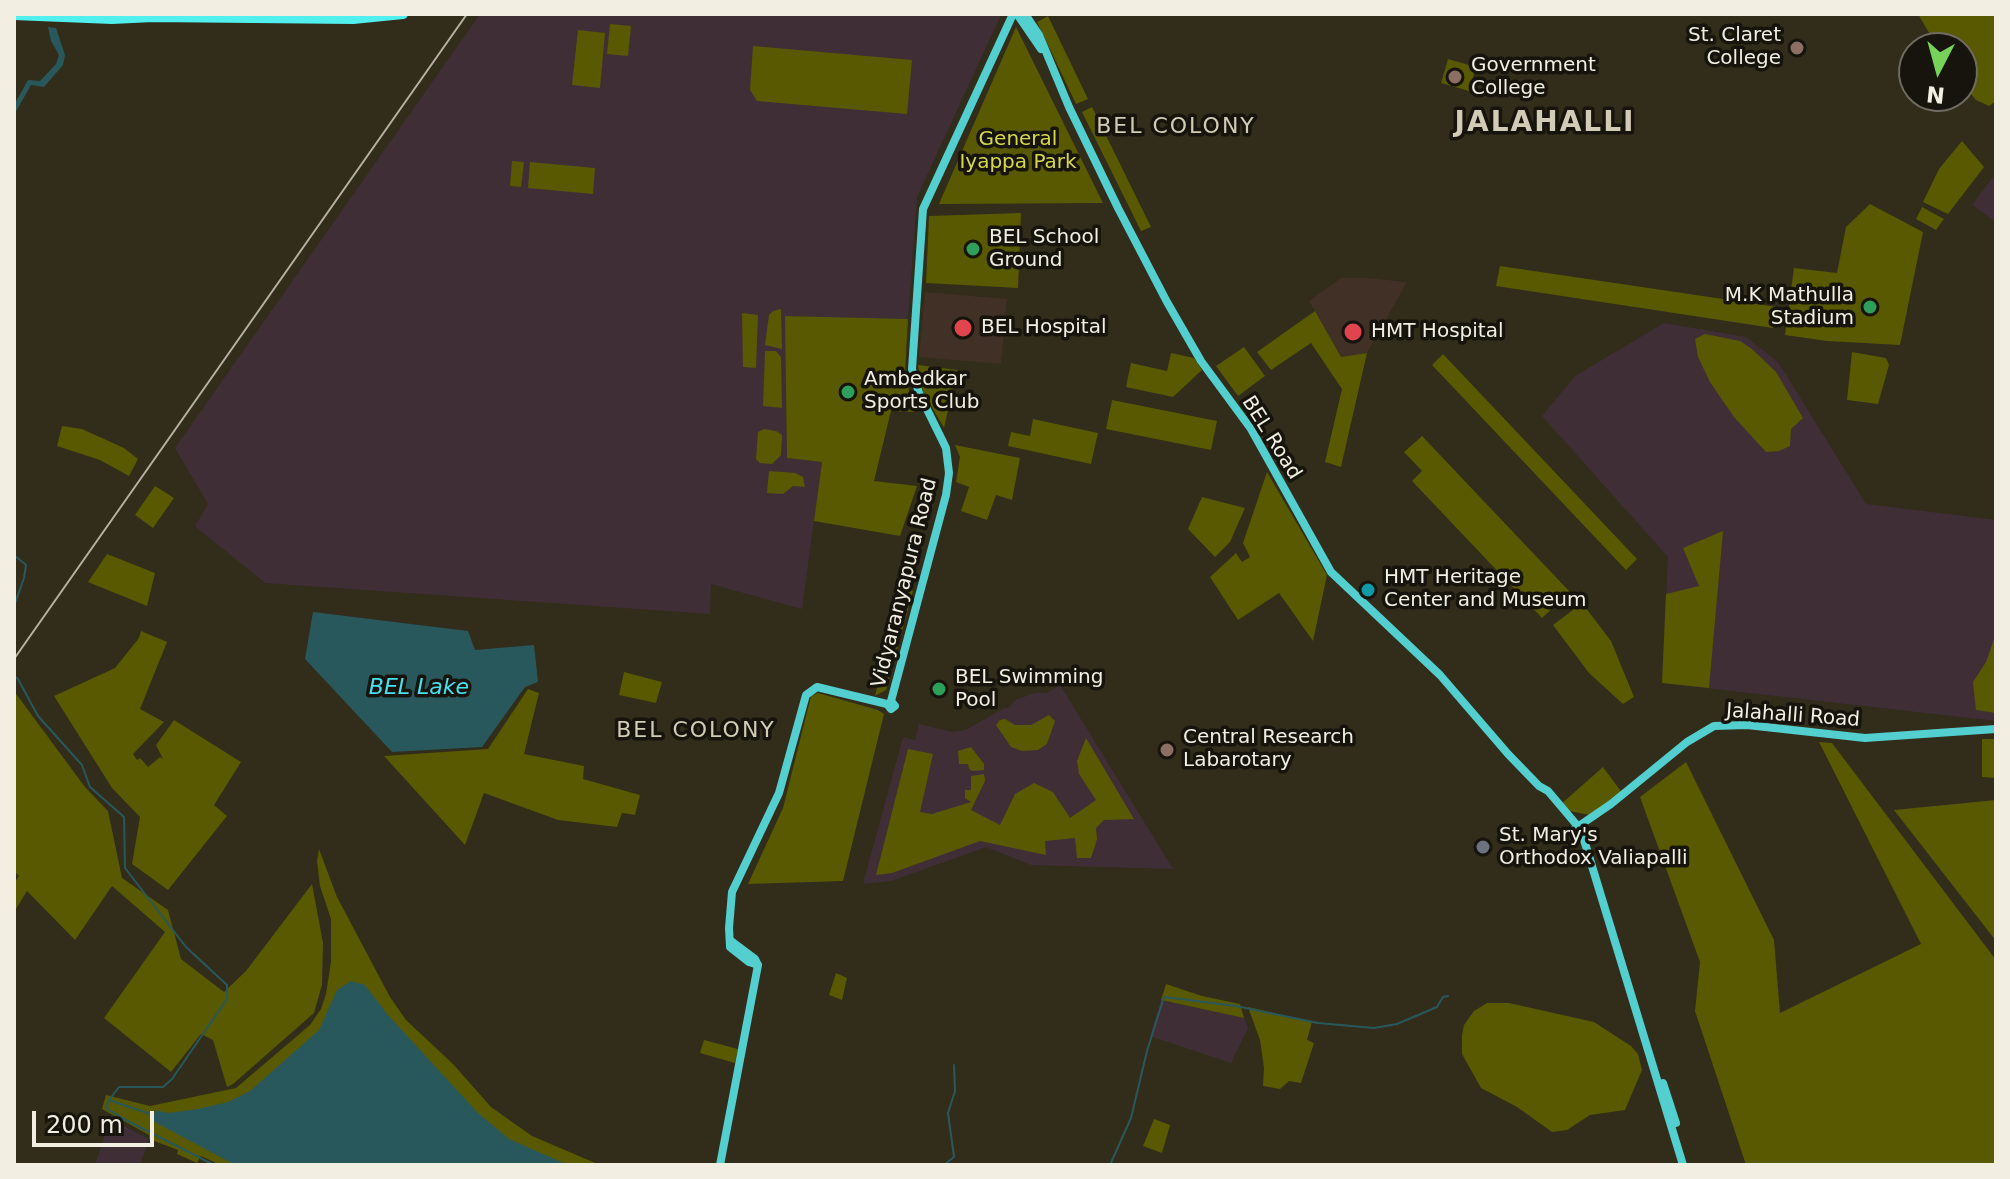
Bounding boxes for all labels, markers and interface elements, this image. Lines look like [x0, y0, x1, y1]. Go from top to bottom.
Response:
place label: St. Claret College [1688, 24, 1781, 71]
north arrow [1898, 32, 1978, 112]
marker: St. Claret College [1788, 39, 1806, 57]
place label: Government College [1471, 54, 1596, 101]
marker: Government College [1446, 68, 1464, 86]
text: N [1925, 81, 1946, 108]
district label: JALAHALLI [1455, 107, 1635, 141]
district label: BEL COLONY [1096, 114, 1256, 140]
park label: General Iyappa Park [959, 128, 1077, 175]
place label: BEL School Ground [989, 226, 1099, 273]
marker: BEL School Ground [964, 240, 982, 258]
place label: M.K Mathulla Stadium [1725, 284, 1854, 331]
marker: M.K Mathulla Stadium [1861, 298, 1879, 316]
place label: BEL Hospital [981, 316, 1106, 340]
marker: BEL Hospital [952, 317, 974, 339]
place label: HMT Hospital [1371, 320, 1503, 344]
marker: HMT Hospital [1342, 321, 1364, 343]
place label: Ambedkar Sports Club [864, 368, 979, 415]
marker: Ambedkar Sports Club [839, 383, 857, 401]
street label: BEL Road [1236, 392, 1306, 484]
street label: Vidyaranyapura Road [867, 476, 943, 690]
place label: HMT Heritage Center and Museum [1384, 566, 1586, 613]
marker: HMT Heritage Center and Museum [1359, 581, 1377, 599]
place label: BEL Swimming Pool [955, 666, 1103, 713]
water label: BEL Lake [369, 675, 469, 701]
marker: BEL Swimming Pool [930, 680, 948, 698]
street label: Jalahalli Road [1725, 699, 1861, 733]
district label: BEL COLONY [616, 718, 776, 744]
place label: Central Research Labarotary [1183, 726, 1354, 773]
marker: Central Research Labarotary [1158, 741, 1176, 759]
place label: St. Mary's Orthodox Valiapalli [1499, 824, 1688, 871]
marker: St. Mary's Orthodox Valiapalli [1474, 838, 1492, 856]
scale bar [36, 1095, 158, 1145]
text: 200 m [46, 1111, 123, 1139]

